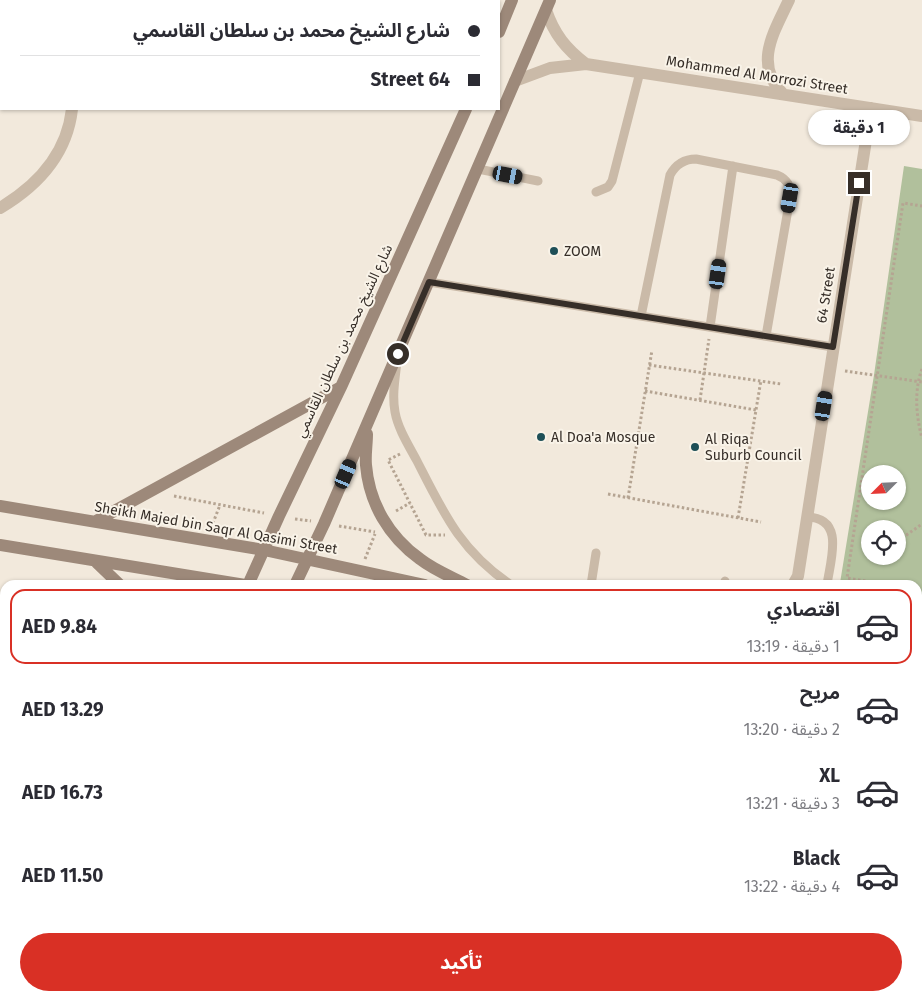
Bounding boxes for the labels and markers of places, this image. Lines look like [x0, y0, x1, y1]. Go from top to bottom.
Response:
place label: ZOOM [564, 243, 601, 260]
marker: ZOOM [548, 245, 560, 257]
place label: Al Doa'a Mosque [551, 429, 655, 446]
marker: Al Doa'a Mosque [535, 431, 547, 443]
place label: Al Riqa Suburb Council [705, 431, 802, 464]
marker: Al Riqa Suburb Council [689, 441, 701, 453]

